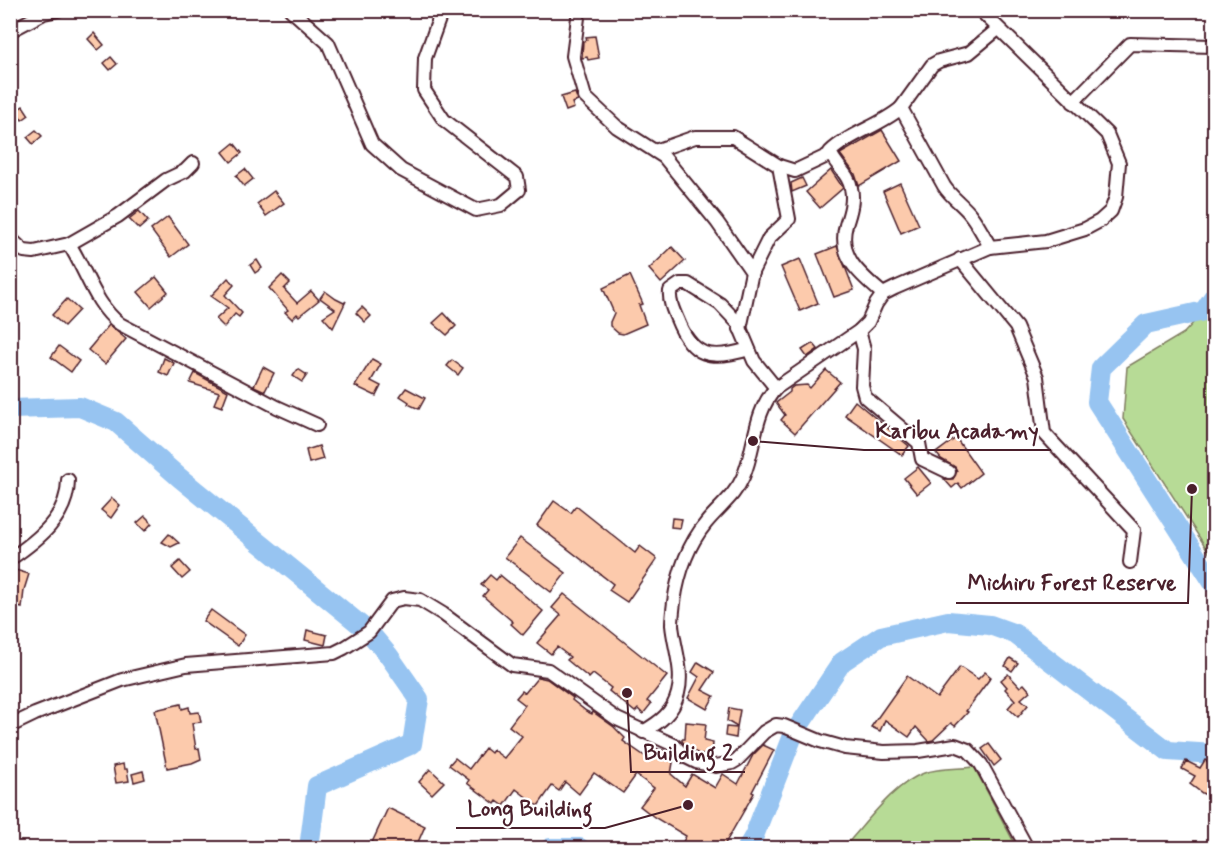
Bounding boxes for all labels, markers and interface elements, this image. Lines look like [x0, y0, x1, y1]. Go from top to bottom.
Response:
callout: Karibu Acadamy [864, 410, 1051, 450]
text: Karibu Acadamy [875, 418, 1039, 447]
callout: Michiru Forest Reserve [956, 563, 1188, 603]
text: Michiru Forest Reserve [968, 570, 1177, 598]
callout: Building 2 [631, 732, 745, 772]
text: Building 2 [643, 740, 733, 772]
callout: Long Building [456, 788, 605, 828]
text: Long Building [468, 796, 592, 828]

